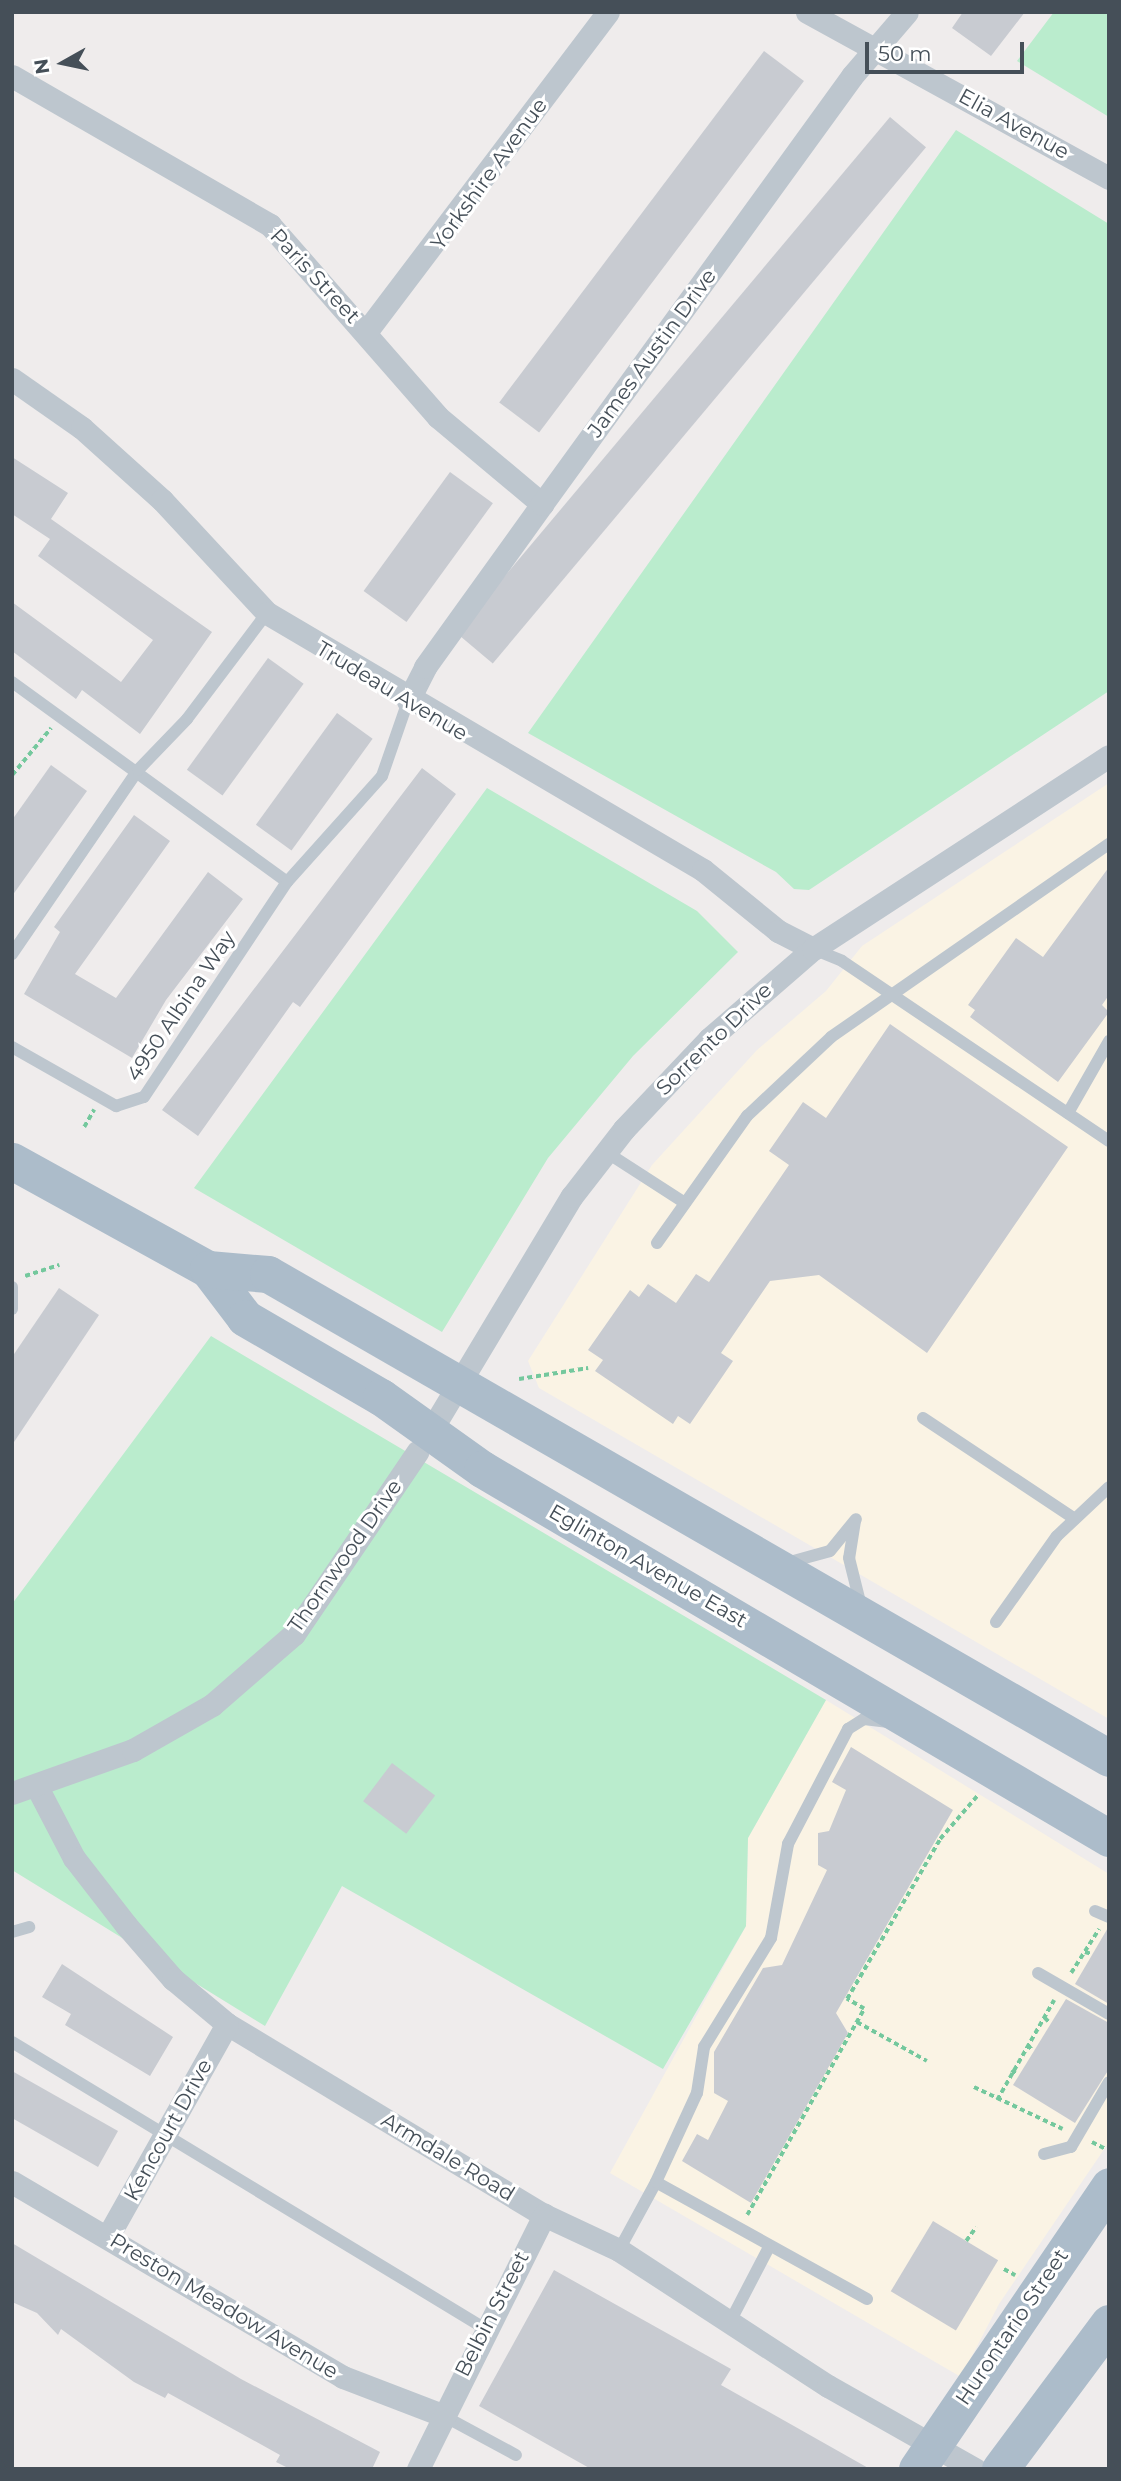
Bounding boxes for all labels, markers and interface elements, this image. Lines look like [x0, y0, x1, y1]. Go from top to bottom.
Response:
north arrow [28, 28, 98, 98]
scale bar [869, 28, 1028, 72]
text: 50 m [878, 41, 932, 66]
text: N [29, 57, 54, 76]
street label: Elia Avenue [954, 83, 1074, 165]
street label: Yorkshire Avenue [425, 93, 553, 255]
street label: Paris Street [265, 223, 365, 329]
street label: James Austin Drive [583, 264, 721, 442]
street label: Trudeau Avenue [312, 636, 472, 746]
street label: 4950 Albina Way [121, 926, 241, 1086]
street label: Sorrento Drive [651, 977, 777, 1101]
street label: Thornwood Drive [283, 1475, 407, 1637]
street label: Eglinton Avenue East [544, 1499, 752, 1633]
street label: Kencourt Drive [119, 2055, 217, 2205]
street label: Armdale Road [377, 2107, 519, 2207]
street label: Preston Meadow Avenue [105, 2228, 343, 2384]
street label: Hurontario Street [950, 2244, 1074, 2410]
street label: Belbin Street [450, 2247, 534, 2381]

